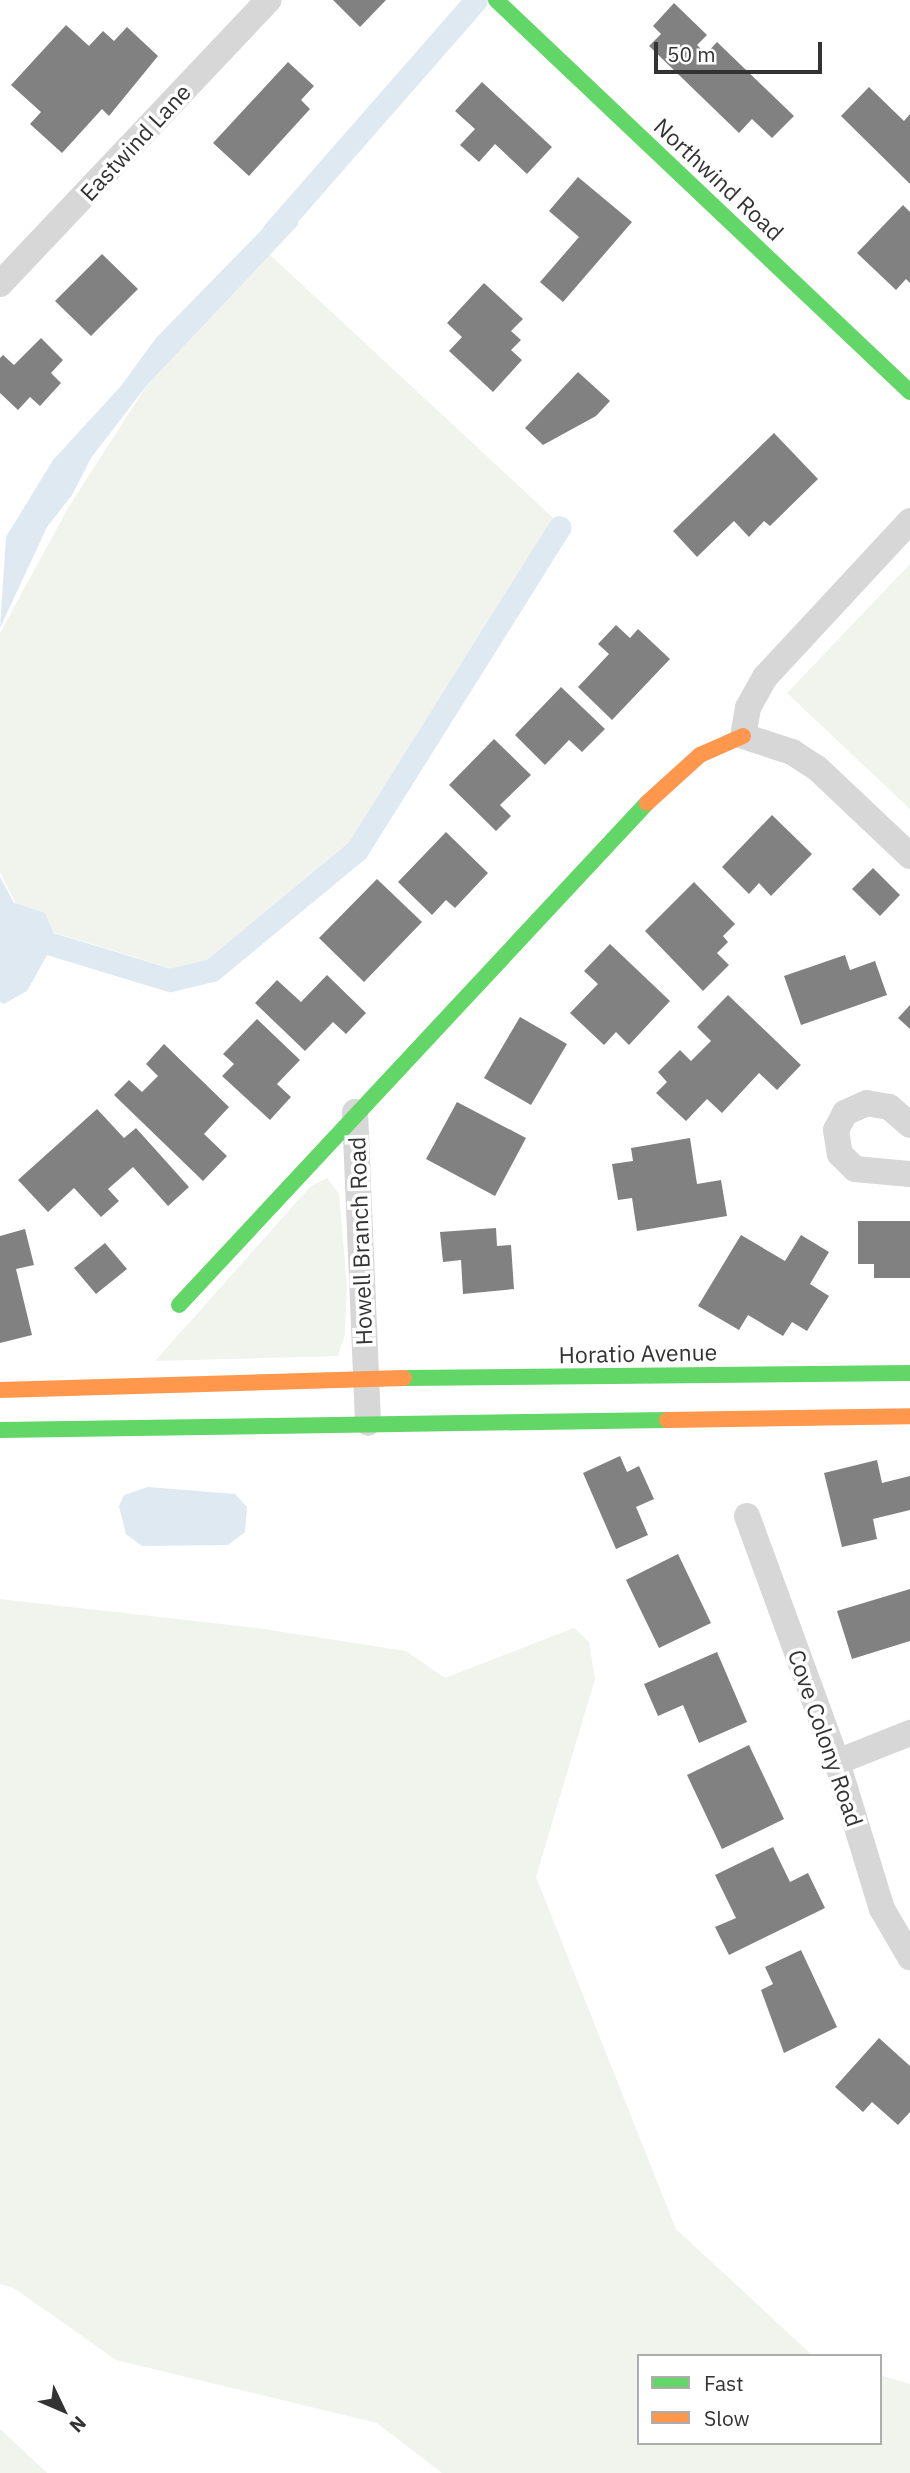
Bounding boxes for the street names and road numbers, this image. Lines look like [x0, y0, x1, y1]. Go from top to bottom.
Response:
street label: Eastwind Lane [74, 78, 196, 206]
street label: Northwind Road [649, 112, 789, 246]
street label: Howell Branch Road [343, 1136, 377, 1346]
street label: Horatio Avenue [558, 1338, 718, 1368]
street label: Cove Colony Road [783, 1646, 869, 1830]

